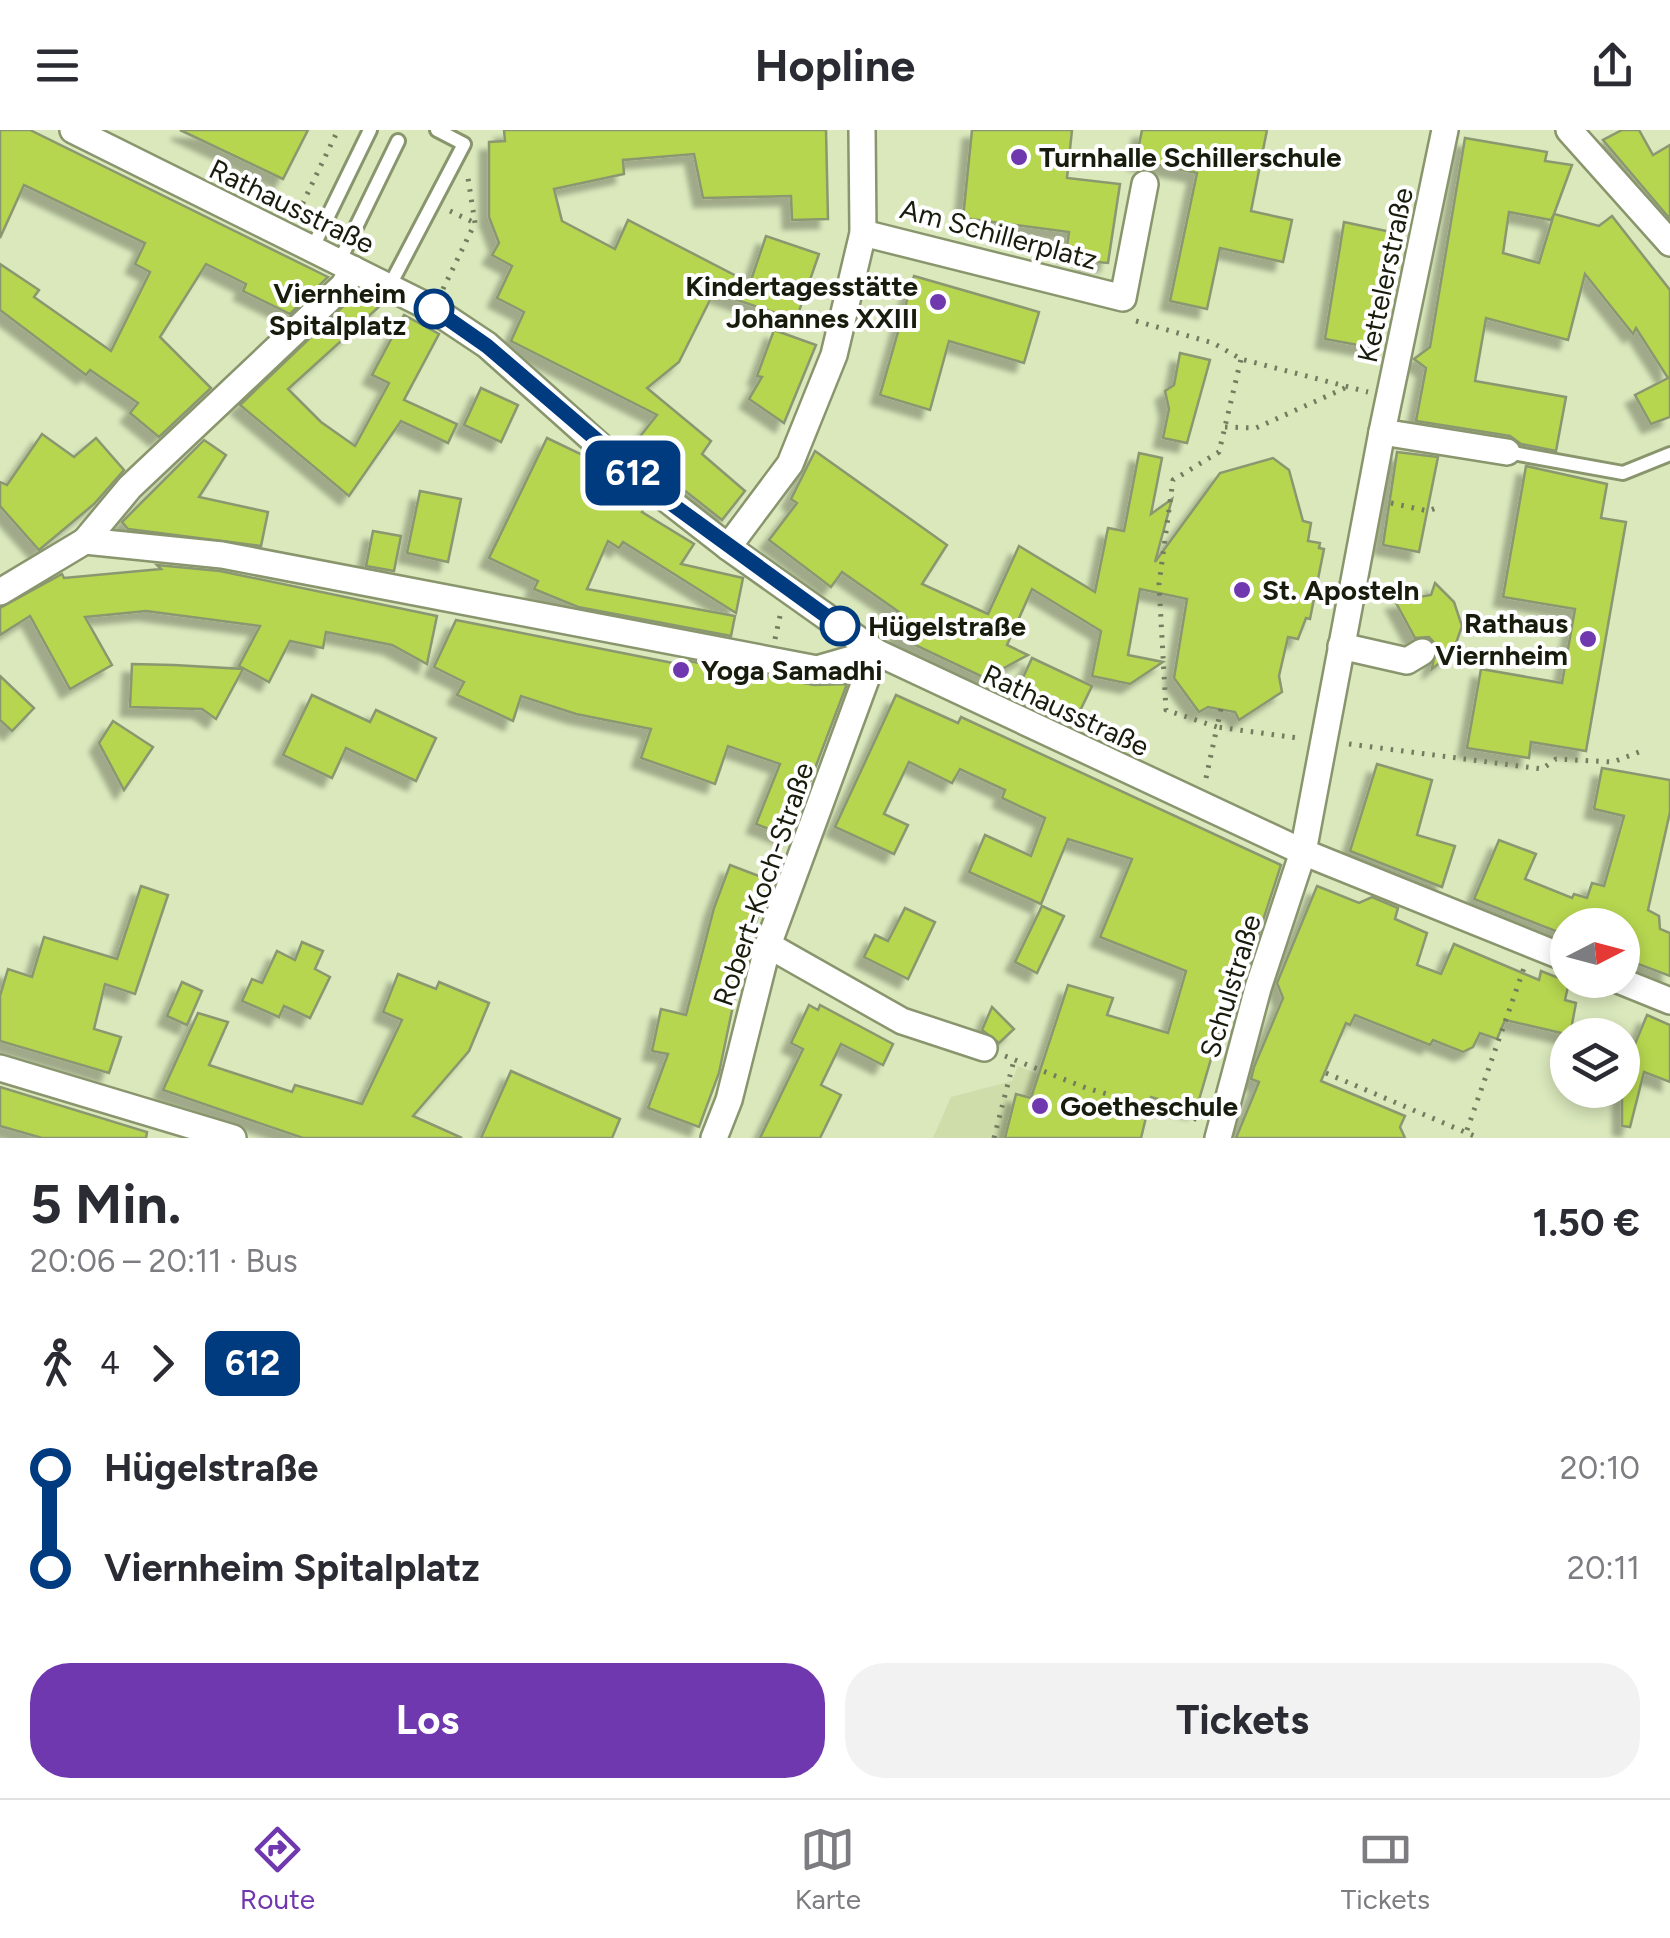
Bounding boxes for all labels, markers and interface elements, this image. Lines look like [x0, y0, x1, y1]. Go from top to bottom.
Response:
icon: menu [30, 38, 85, 93]
text: Hopline [755, 38, 915, 92]
icon: share [1585, 38, 1640, 93]
place label: Turnhalle Schillerschule [1039, 140, 1342, 174]
marker: Turnhalle Schillerschule [1008, 146, 1030, 168]
street label: Rathausstraße [204, 151, 380, 261]
street label: Kettelerstraße [1350, 184, 1420, 366]
street label: Am Schillerplatz [897, 191, 1101, 277]
place label: Kindertagesstätte Johannes XXIII [685, 269, 918, 335]
place label: Viernheim Spitalplatz [269, 276, 406, 342]
marker: Viernheim Spitalplatz [415, 290, 453, 328]
marker: Kindertagesstätte Johannes XXIII [927, 291, 949, 313]
line badge: 612 [576, 440, 690, 506]
text: 612 [605, 452, 661, 494]
place label: St. Aposteln [1262, 573, 1419, 607]
marker: St. Aposteln [1231, 579, 1253, 601]
place label: Rathaus Viernheim [1435, 606, 1568, 672]
marker: Hügelstraße [821, 607, 859, 645]
place label: Hügelstraße [868, 609, 1026, 643]
marker: Rathaus Viernheim [1577, 628, 1599, 650]
place label: Yoga Samadhi [701, 653, 883, 687]
street label: Rathausstraße [978, 657, 1154, 763]
marker: Yoga Samadhi [670, 659, 692, 681]
street label: Robert-Koch-Straße [705, 758, 821, 1010]
north arrow [1550, 908, 1640, 998]
map controls [1550, 908, 1640, 1108]
street label: Schulstraße [1192, 910, 1268, 1062]
button: layers [1550, 1018, 1640, 1108]
place label: Goetheschule [1060, 1089, 1238, 1123]
marker: Goetheschule [1029, 1095, 1051, 1117]
text: 5 Min. [30, 1171, 181, 1237]
text: 1.50 € [1532, 1200, 1640, 1246]
text: 20:06 – 20:11 · Bus [30, 1242, 298, 1280]
icon: walk [30, 1336, 85, 1391]
icon: forward [135, 1336, 190, 1391]
text: 612 [225, 1342, 280, 1384]
text: 4 [100, 1344, 120, 1382]
text: Hügelstraße [104, 1445, 318, 1491]
text: 20:10 [1560, 1449, 1640, 1487]
text: Viernheim Spitalplatz [104, 1545, 480, 1591]
text: 20:11 [1567, 1549, 1640, 1587]
button: Los [30, 1663, 825, 1778]
button: Tickets [845, 1663, 1640, 1778]
tab: Route [240, 1822, 315, 1916]
tab: Karte [795, 1822, 861, 1916]
tab: Tickets [1341, 1822, 1430, 1916]

